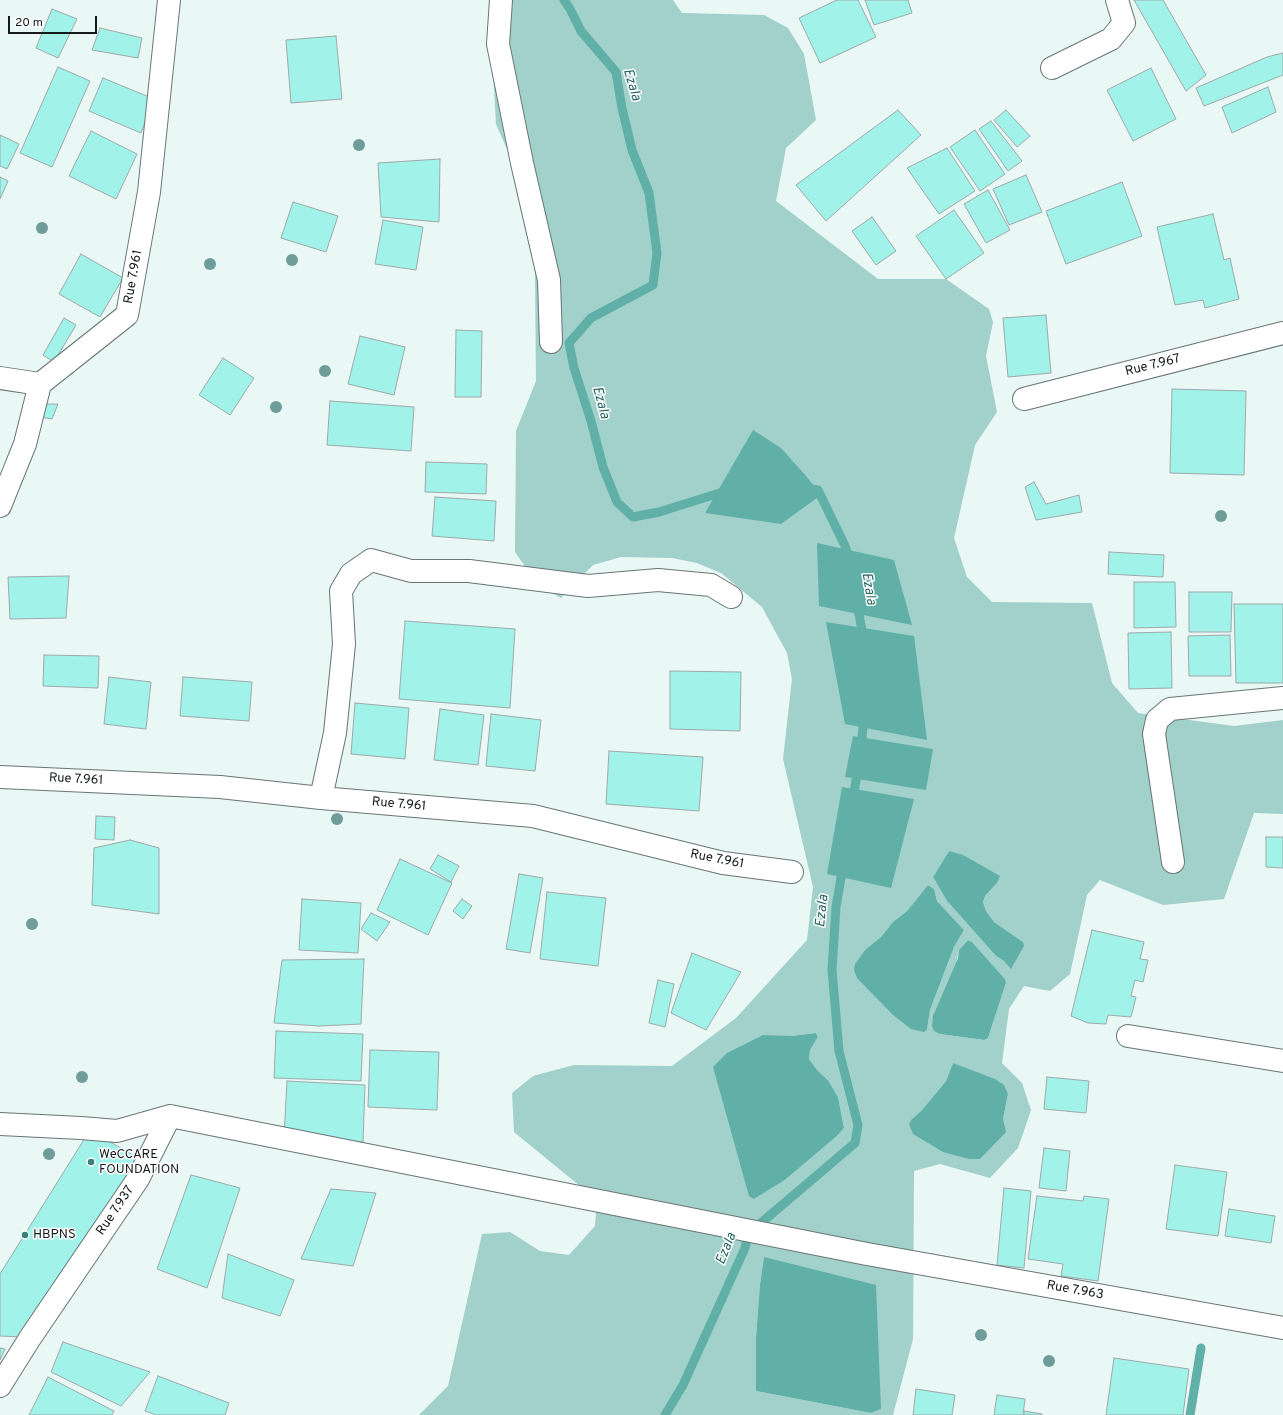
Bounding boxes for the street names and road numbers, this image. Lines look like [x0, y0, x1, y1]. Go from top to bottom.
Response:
street label: Rue 7.961 [122, 249, 146, 305]
street label: Rue 7.967 [1124, 352, 1182, 380]
street label: Rue 7.961 [48, 771, 104, 789]
street label: Rue 7.961 [371, 795, 427, 815]
street label: Rue 7.961 [689, 847, 745, 873]
street label: Rue 7.937 [94, 1183, 138, 1239]
street label: Rue 7.963 [1045, 1278, 1105, 1304]

